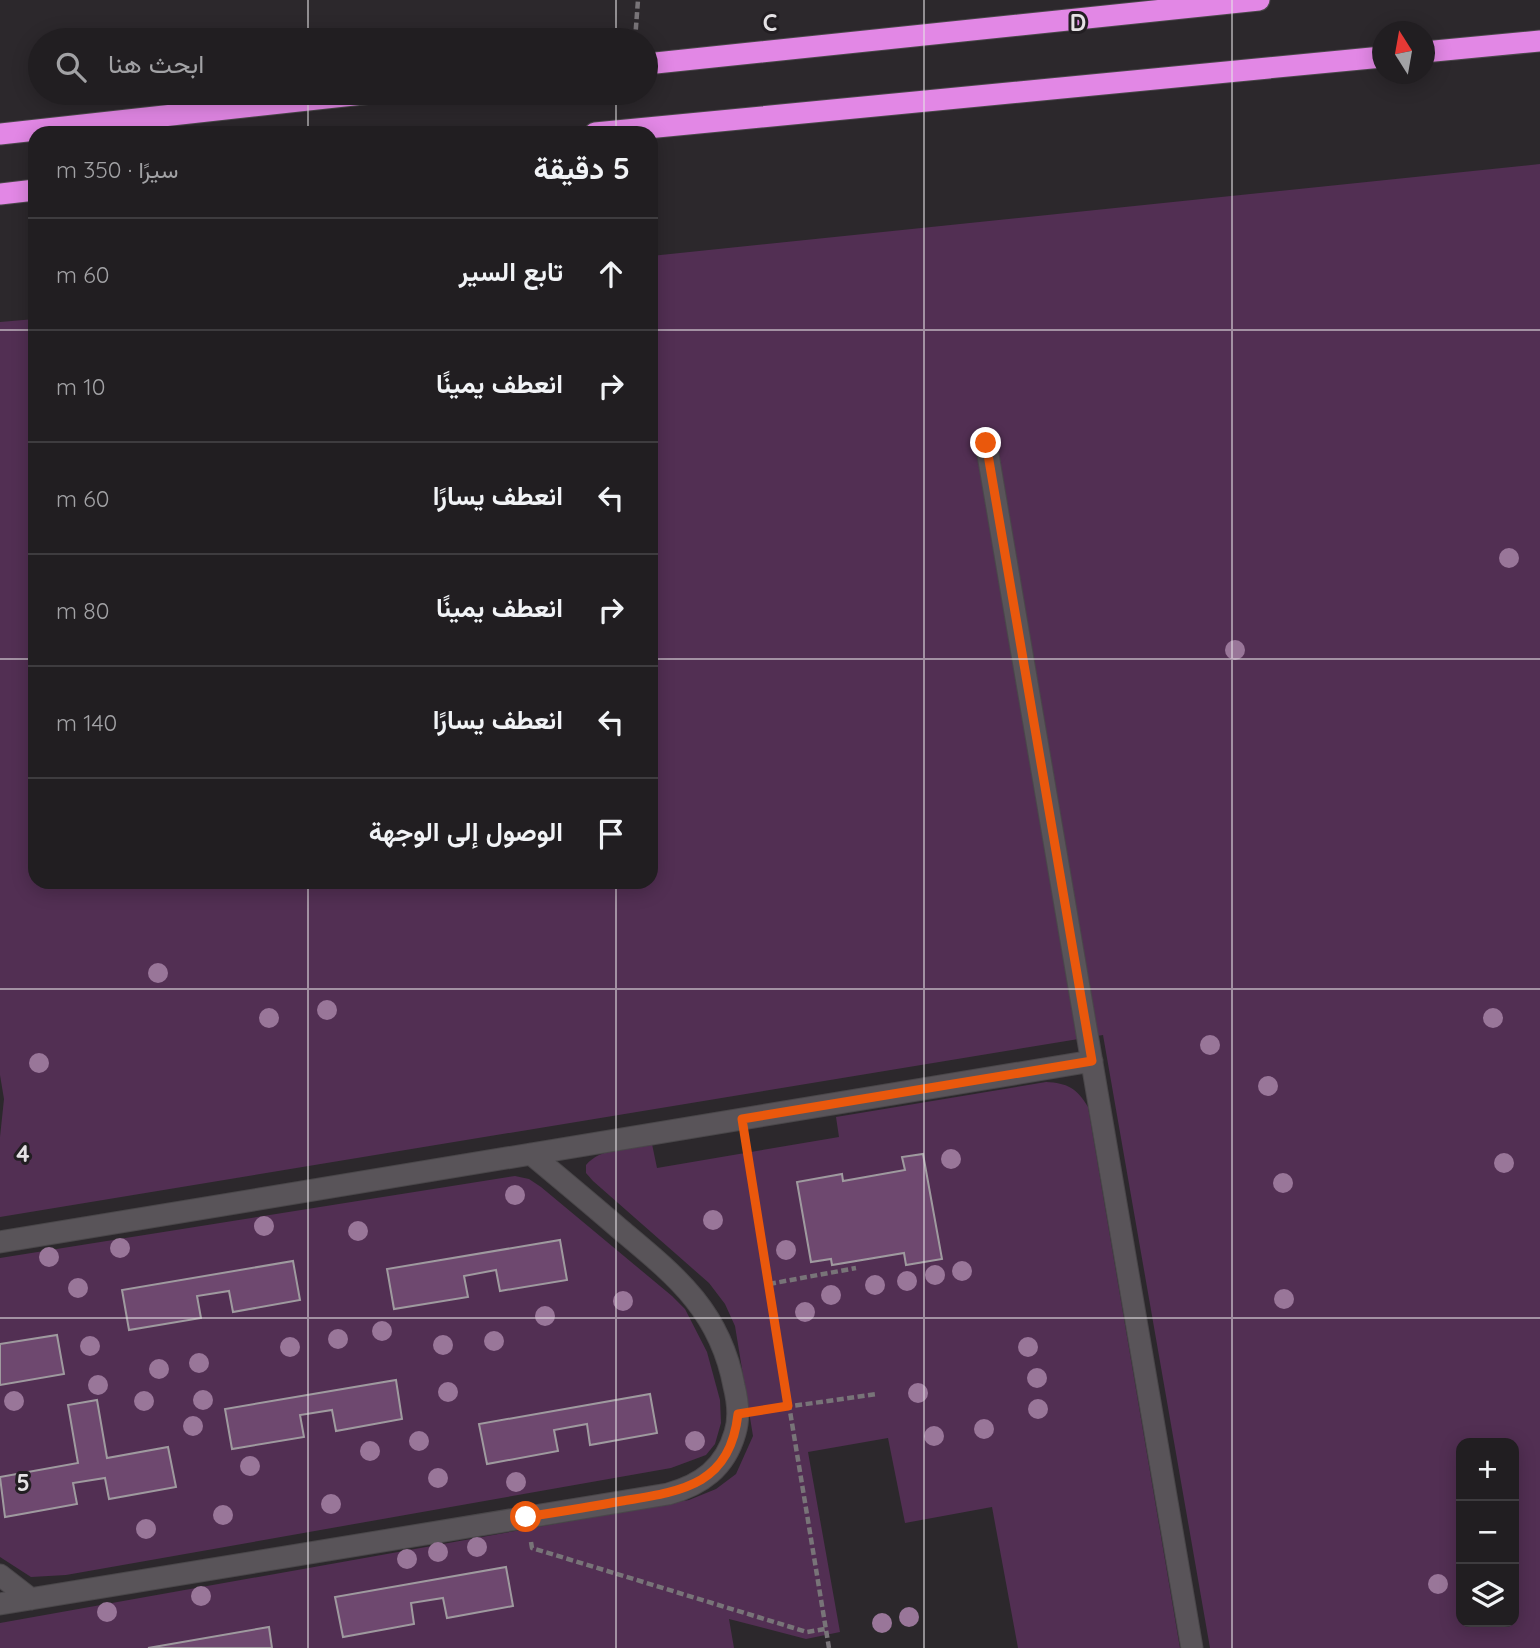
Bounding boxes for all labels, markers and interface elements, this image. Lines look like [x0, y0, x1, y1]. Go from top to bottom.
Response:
text: C [763, 8, 777, 37]
text: D [1070, 8, 1086, 37]
north arrow [1372, 21, 1435, 84]
search box [28, 28, 658, 105]
text: ابحث هنا [108, 47, 204, 80]
icon: search [52, 48, 90, 86]
text: 5 دقيقة [534, 149, 630, 187]
text: سيرًا · 350 m [56, 155, 179, 184]
text: تابع السير [459, 255, 563, 288]
icon: ahead [592, 255, 630, 293]
text: 60 m [56, 260, 109, 289]
text: انعطف يمينًا [436, 367, 563, 400]
icon: right [592, 367, 630, 405]
text: 10 m [56, 372, 105, 401]
route end [970, 427, 1001, 458]
text: انعطف يسارًا [433, 479, 563, 512]
icon: left [592, 479, 630, 517]
text: 60 m [56, 484, 109, 513]
text: انعطف يمينًا [436, 591, 563, 624]
icon: right [592, 591, 630, 629]
text: 80 m [56, 596, 109, 625]
text: انعطف يسارًا [433, 703, 563, 736]
icon: left [592, 703, 630, 741]
text: 140 m [56, 708, 117, 737]
text: الوصول إلى الوجهة [369, 815, 563, 848]
icon: arrive [592, 815, 630, 853]
text: 4 [16, 1139, 30, 1168]
map controls [1456, 1438, 1519, 1627]
button: + [1456, 1438, 1519, 1501]
text: 5 [16, 1468, 30, 1497]
route start [510, 1501, 541, 1532]
button: − [1456, 1501, 1519, 1564]
button: layers [1456, 1564, 1519, 1627]

